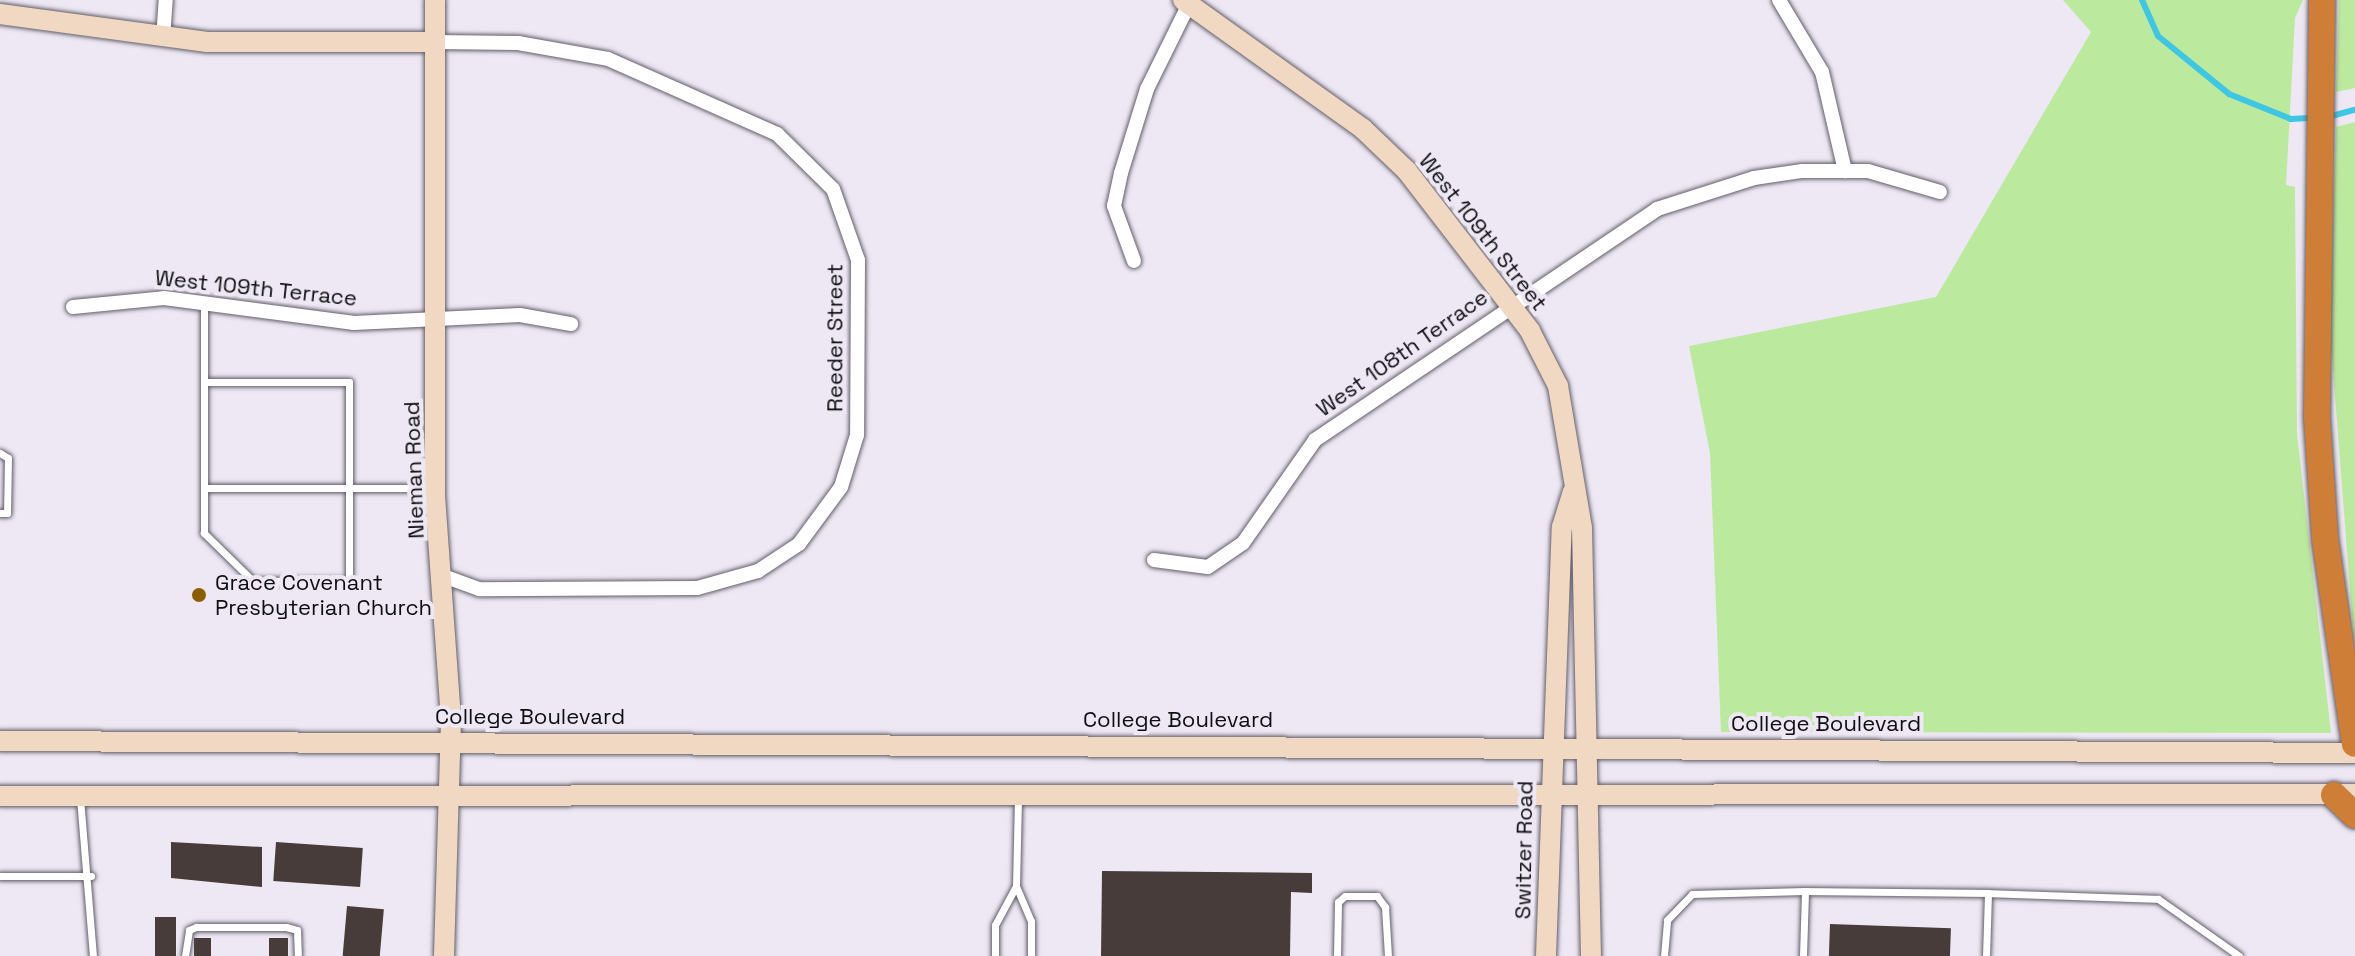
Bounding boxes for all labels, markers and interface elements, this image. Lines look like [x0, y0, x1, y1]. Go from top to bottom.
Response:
street label: West 109th Street [1413, 148, 1553, 316]
street label: West 109th Terrace [153, 264, 359, 312]
street label: Reeder Street [822, 264, 848, 412]
street label: West 108th Terrace [1311, 284, 1493, 422]
street label: Nieman Road [398, 401, 430, 539]
place label: Grace Covenant Presbyterian Church [215, 569, 432, 620]
marker: Grace Covenant Presbyterian Church [190, 586, 208, 604]
street label: College Boulevard [435, 704, 625, 730]
street label: College Boulevard [1083, 707, 1273, 733]
street label: College Boulevard [1731, 711, 1921, 737]
street label: Switzer Road [1510, 780, 1538, 920]

